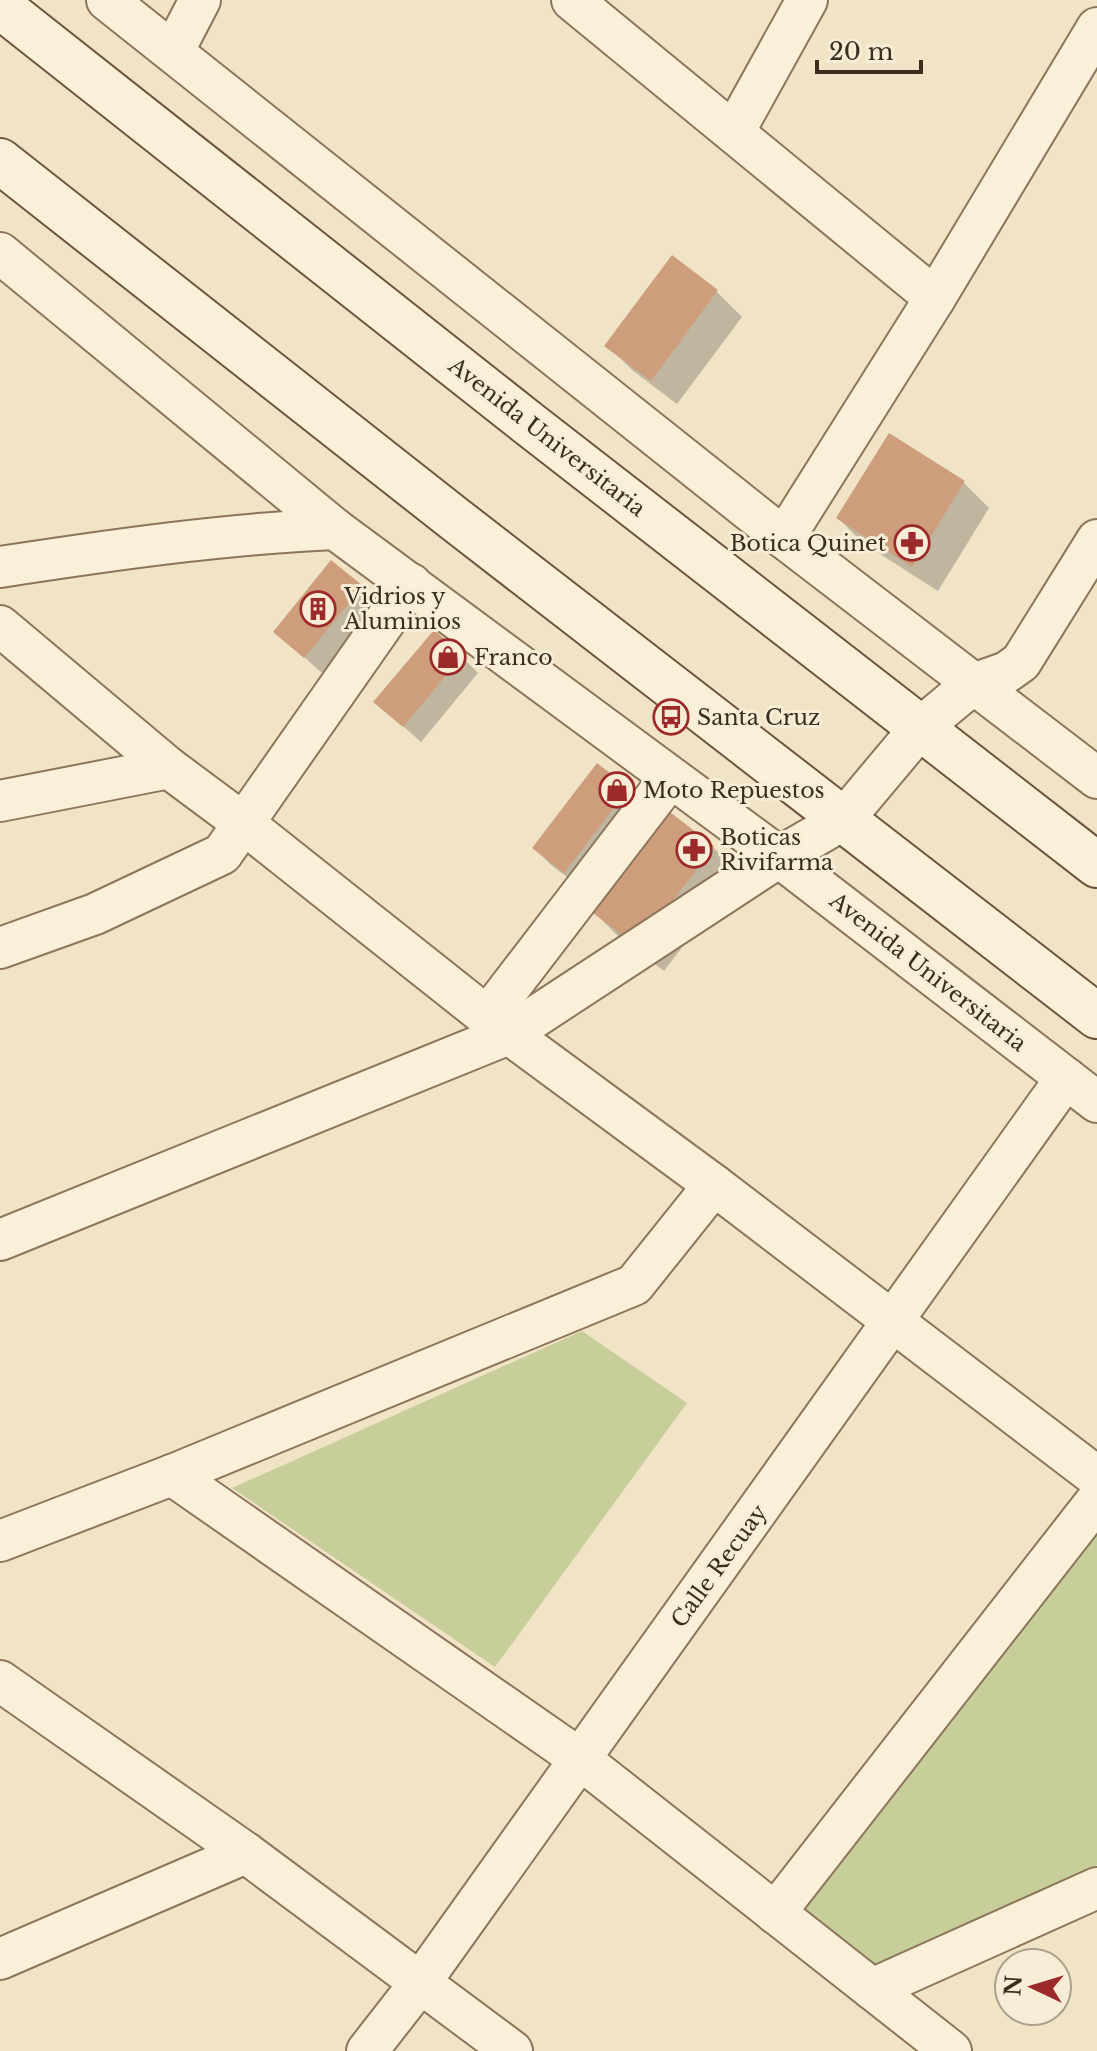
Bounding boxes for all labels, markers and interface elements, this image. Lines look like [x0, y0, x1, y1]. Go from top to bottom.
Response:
scale bar [817, 24, 921, 74]
text: 20 m [829, 37, 894, 66]
street label: Avenida Universitaria [443, 351, 651, 523]
pharmacy icon: Botica Quinet [893, 524, 931, 562]
place label: Botica Quinet [730, 530, 887, 557]
place label: Vidrios y Aluminios [343, 583, 461, 635]
building icon: Vidrios y Aluminios [299, 590, 337, 628]
shop icon: Franco [429, 638, 467, 676]
place label: Franco [474, 644, 553, 671]
bus stop icon: Santa Cruz [652, 698, 690, 736]
place label: Santa Cruz [697, 704, 820, 731]
shop icon: Moto Repuestos [598, 771, 636, 809]
place label: Moto Repuestos [643, 777, 825, 804]
place label: Boticas Rivifarma [720, 824, 834, 876]
pharmacy icon: Boticas Rivifarma [675, 831, 713, 869]
street label: Avenida Universitaria [824, 886, 1032, 1058]
street label: Calle Recuay [665, 1499, 773, 1633]
north arrow [993, 1947, 1073, 2027]
text: N [999, 1974, 1028, 1997]

